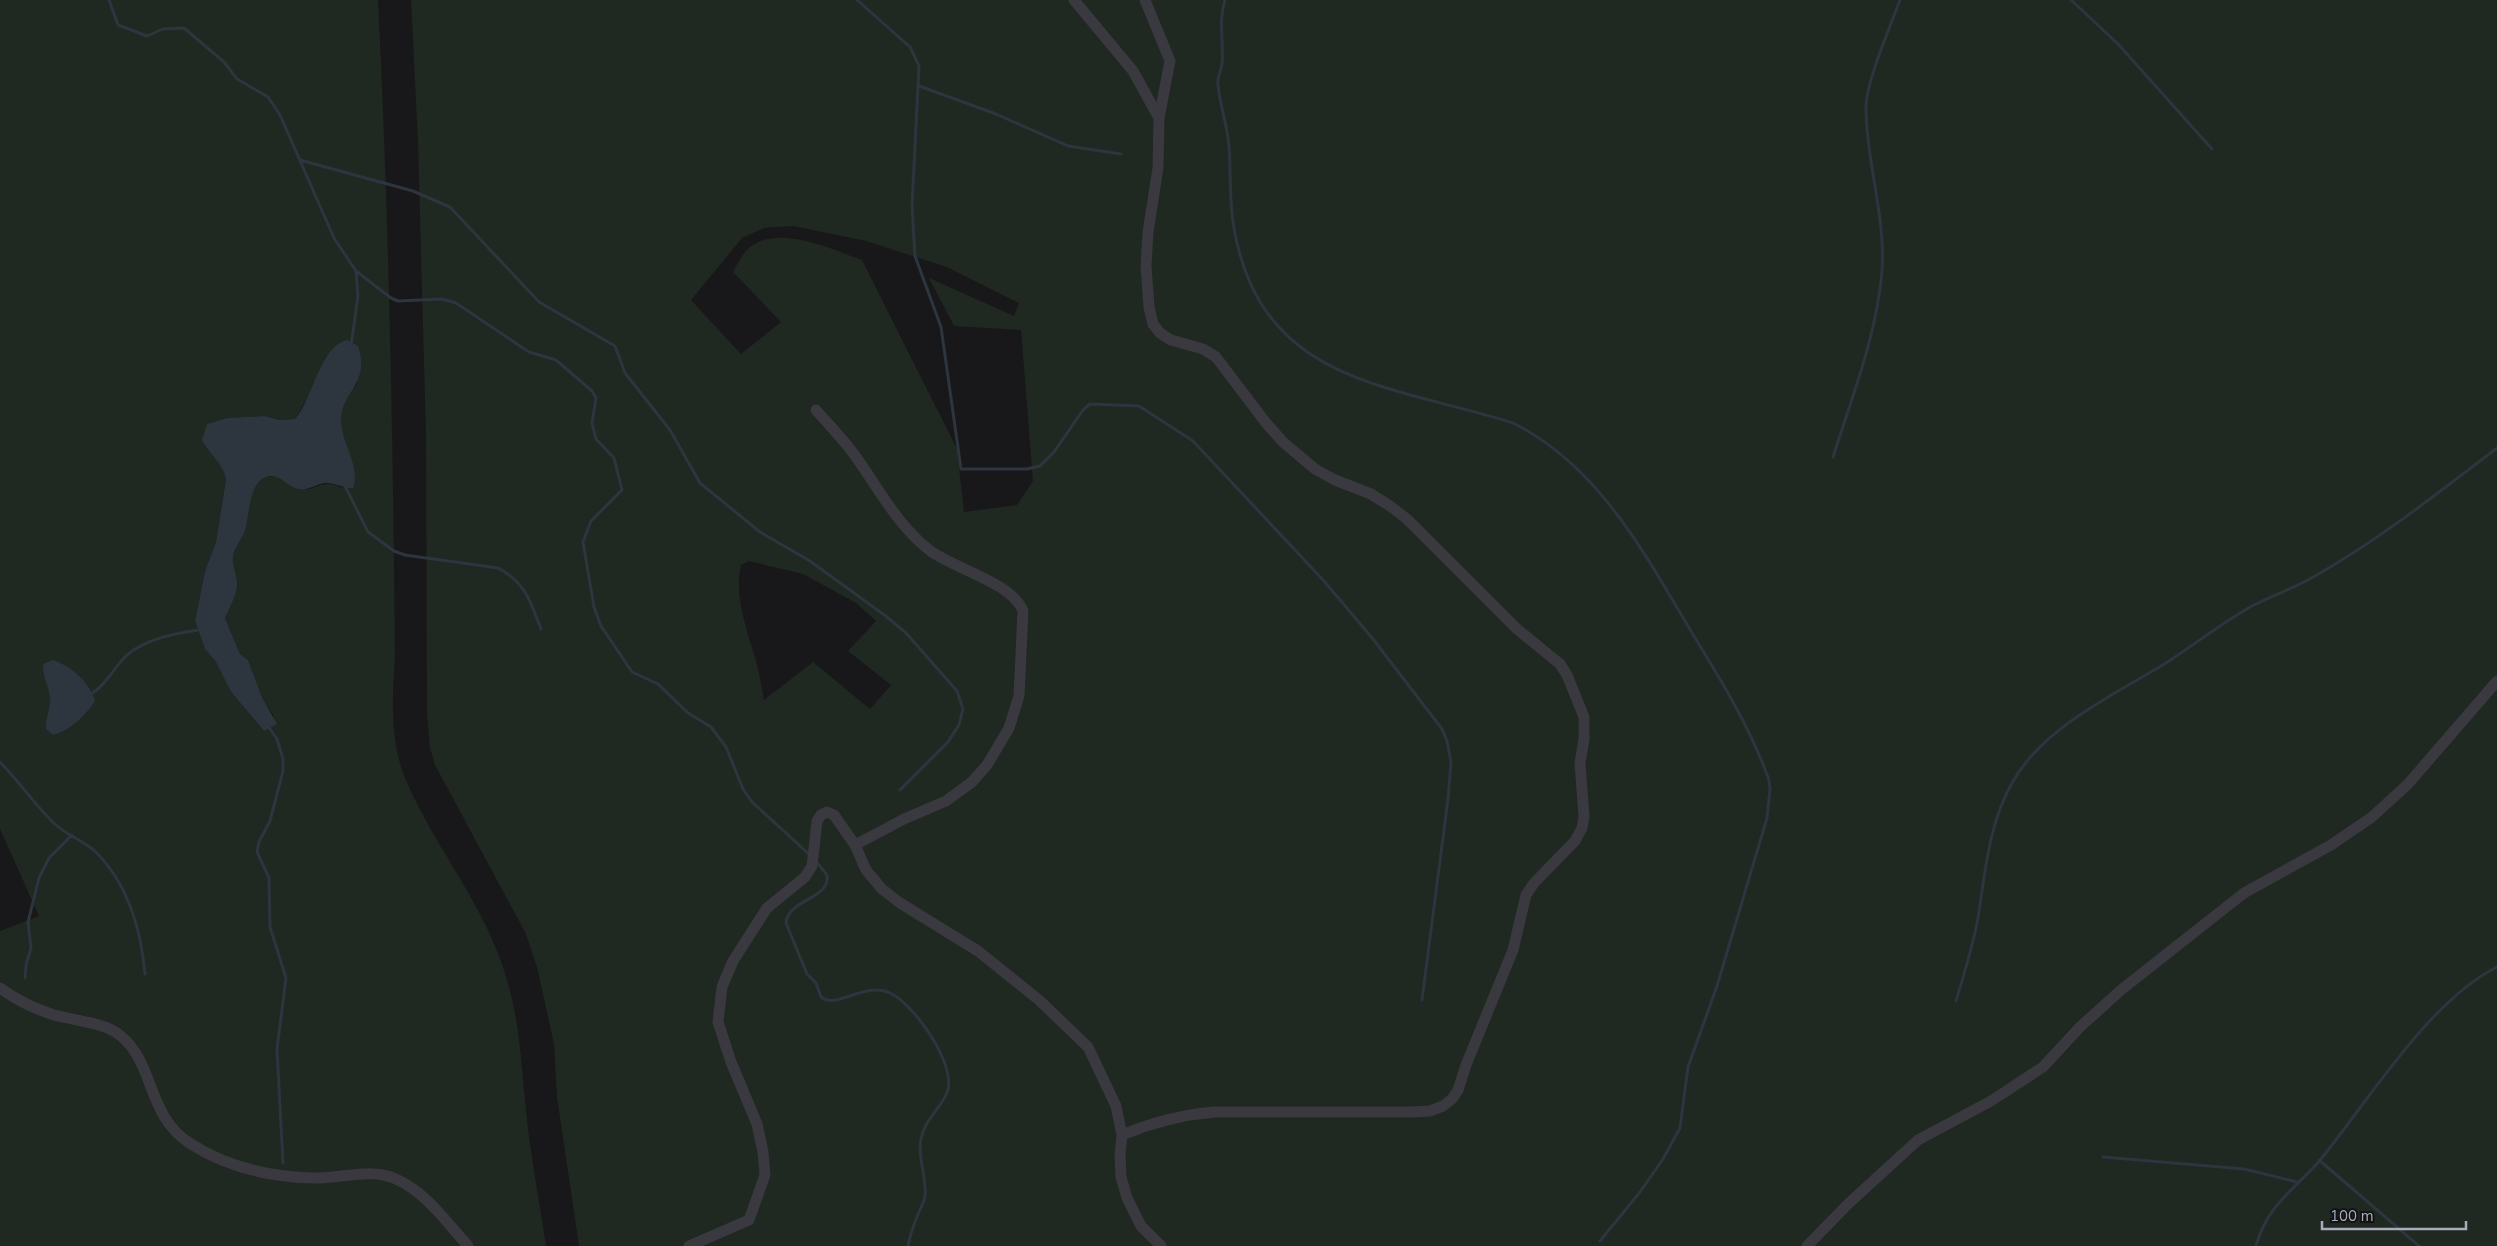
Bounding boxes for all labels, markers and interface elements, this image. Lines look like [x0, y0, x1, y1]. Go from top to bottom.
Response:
scale bar [2322, 1198, 2466, 1230]
text: 100 m [2330, 1206, 2374, 1226]

